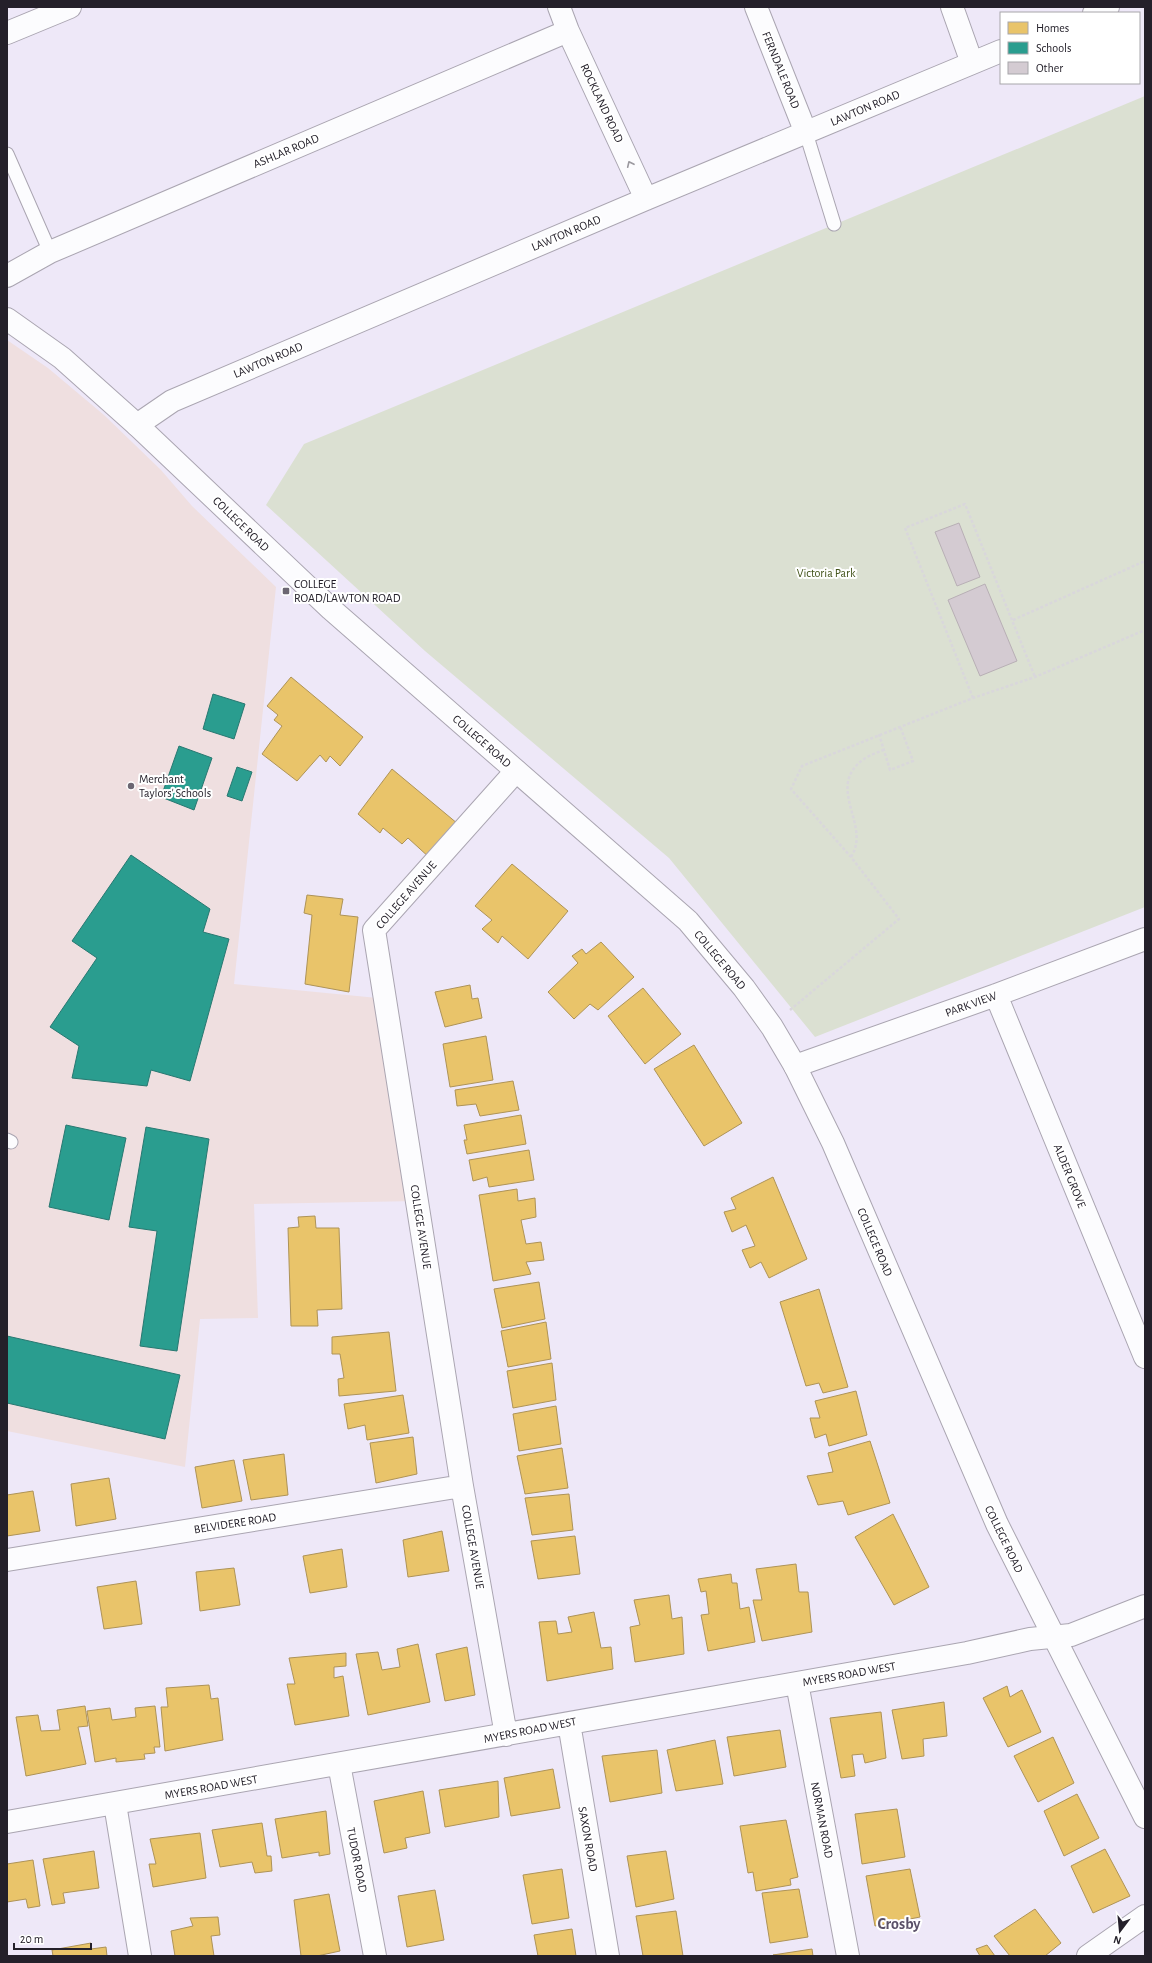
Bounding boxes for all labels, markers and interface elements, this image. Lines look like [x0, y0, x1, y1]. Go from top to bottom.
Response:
legend [1000, 12, 1140, 84]
text: Homes [1036, 22, 1069, 34]
street label: FERNDALE ROAD [760, 30, 802, 110]
text: Schools [1036, 42, 1071, 54]
street label: ROCKLAND ROAD [578, 62, 626, 144]
text: Other [1036, 62, 1063, 74]
street label: LAWTON ROAD [828, 88, 902, 128]
street label: ASHLAR ROAD [251, 132, 321, 170]
one-way arrow [627, 160, 635, 168]
street label: LAWTON ROAD [529, 213, 603, 253]
street label: LAWTON ROAD [231, 340, 305, 380]
street label: COLLEGE ROAD [211, 494, 272, 554]
park label: Victoria Park [797, 567, 856, 579]
place label: COLLEGE ROAD/LAWTON ROAD [294, 578, 401, 604]
marker: COLLEGE ROAD/LAWTON ROAD [281, 586, 291, 596]
street label: COLLEGE ROAD [450, 712, 514, 770]
place label: Merchant Taylors' Schools [139, 773, 211, 800]
marker: Merchant Taylors' Schools [126, 781, 136, 791]
street label: COLLEGE AVENUE [374, 859, 439, 931]
street label: COLLEGE ROAD [692, 928, 748, 992]
street label: PARK VIEW [943, 989, 999, 1019]
street label: ALDER GROVE [1052, 1142, 1088, 1210]
street label: COLLEGE AVENUE [408, 1184, 434, 1270]
street label: COLLEGE ROAD [855, 1206, 895, 1278]
street label: COLLEGE AVENUE [460, 1504, 486, 1590]
street label: COLLEGE ROAD [983, 1504, 1026, 1575]
street label: BELVIDERE ROAD [193, 1511, 277, 1535]
street label: MYERS ROAD WEST [801, 1660, 897, 1688]
street label: MYERS ROAD WEST [483, 1715, 578, 1745]
street label: MYERS ROAD WEST [163, 1773, 259, 1801]
street label: NORMAN ROAD [809, 1781, 835, 1859]
street label: SAXON ROAD [576, 1806, 600, 1873]
street label: TUDOR ROAD [345, 1826, 369, 1894]
north arrow [1100, 1911, 1140, 1951]
district label: Crosby [878, 1916, 921, 1933]
scale bar [14, 1925, 91, 1951]
text: 20 m [20, 1933, 43, 1945]
text: N [1112, 1934, 1123, 1946]

